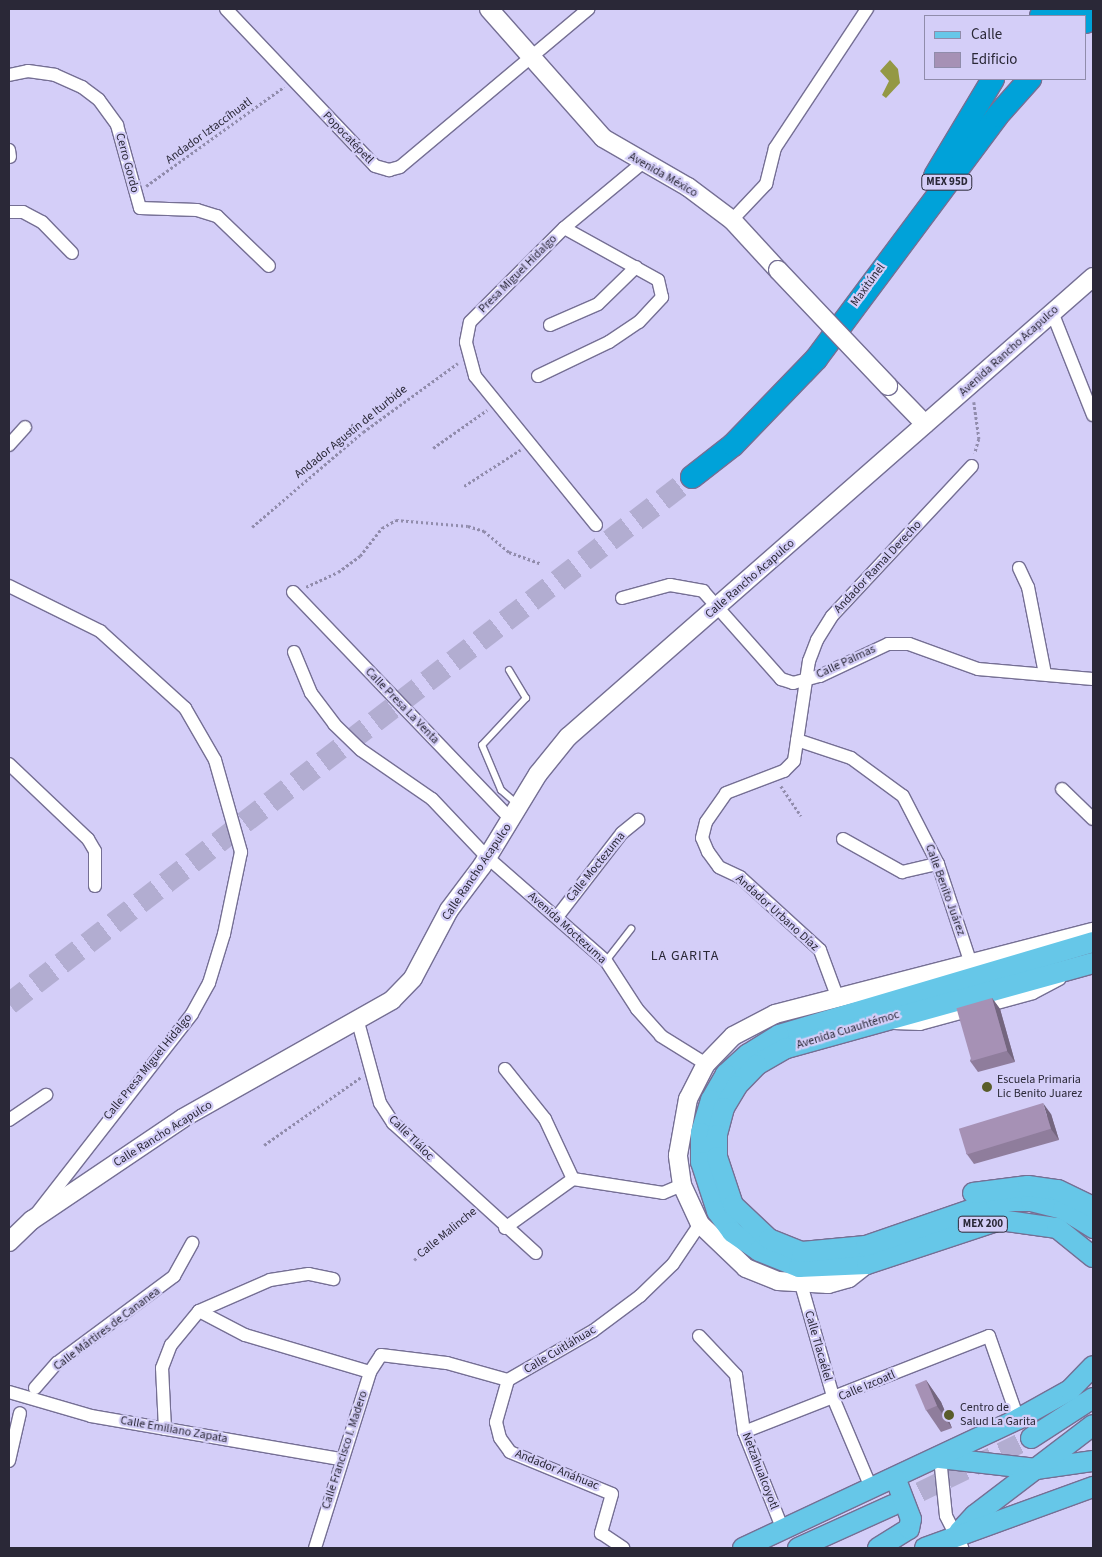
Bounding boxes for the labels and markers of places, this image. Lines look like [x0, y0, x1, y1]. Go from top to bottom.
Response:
place label: Escuela Primaria Lic Benito Juarez [997, 1073, 1082, 1101]
marker: Escuela Primaria Lic Benito Juarez [981, 1081, 993, 1093]
place label: Centro de Salud La Garita [960, 1401, 1036, 1429]
marker: Centro de Salud La Garita [942, 1408, 956, 1422]

